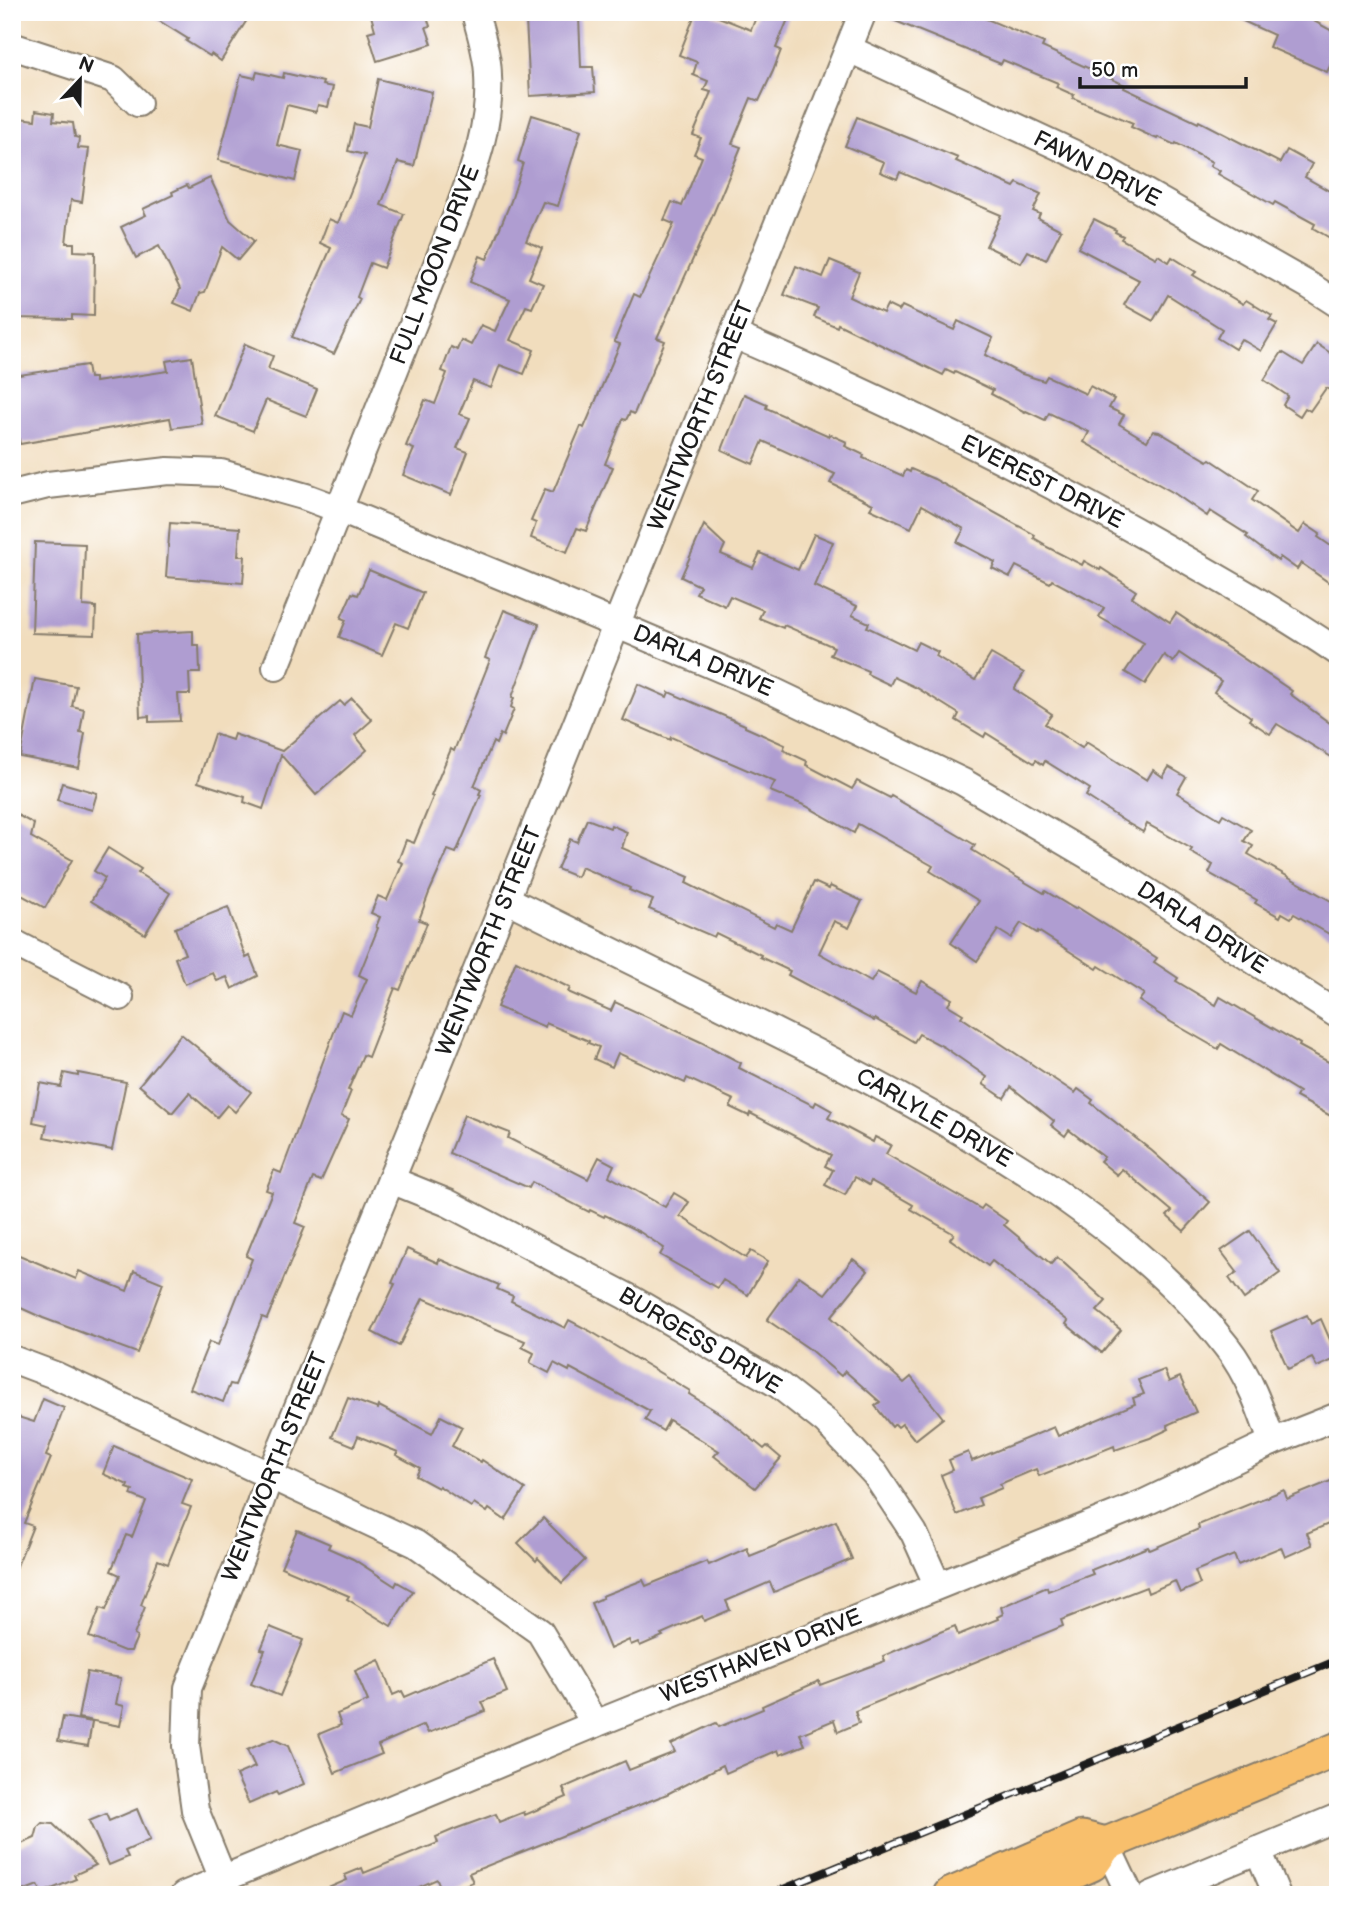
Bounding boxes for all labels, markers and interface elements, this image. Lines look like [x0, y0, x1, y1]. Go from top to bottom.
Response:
north arrow [46, 46, 116, 116]
scale bar [1080, 46, 1247, 90]
text: N [75, 52, 97, 79]
text: 50 m [1091, 58, 1138, 83]
street label: FAWN DRIVE [1029, 125, 1165, 213]
street label: FULL MOON DRIVE [384, 161, 486, 369]
street label: WENTWORTH STREET [642, 297, 760, 535]
street label: EVEREST DRIVE [956, 429, 1128, 535]
street label: DARLA DRIVE [629, 619, 777, 703]
street label: WENTWORTH STREET [430, 822, 548, 1060]
street label: DARLA DRIVE [1132, 876, 1272, 980]
street label: CARLYLE DRIVE [851, 1062, 1017, 1174]
street label: BURGESS DRIVE [613, 1281, 787, 1401]
street label: WENTWORTH STREET [216, 1348, 334, 1586]
street label: WESTHAVEN DRIVE [656, 1603, 866, 1709]

